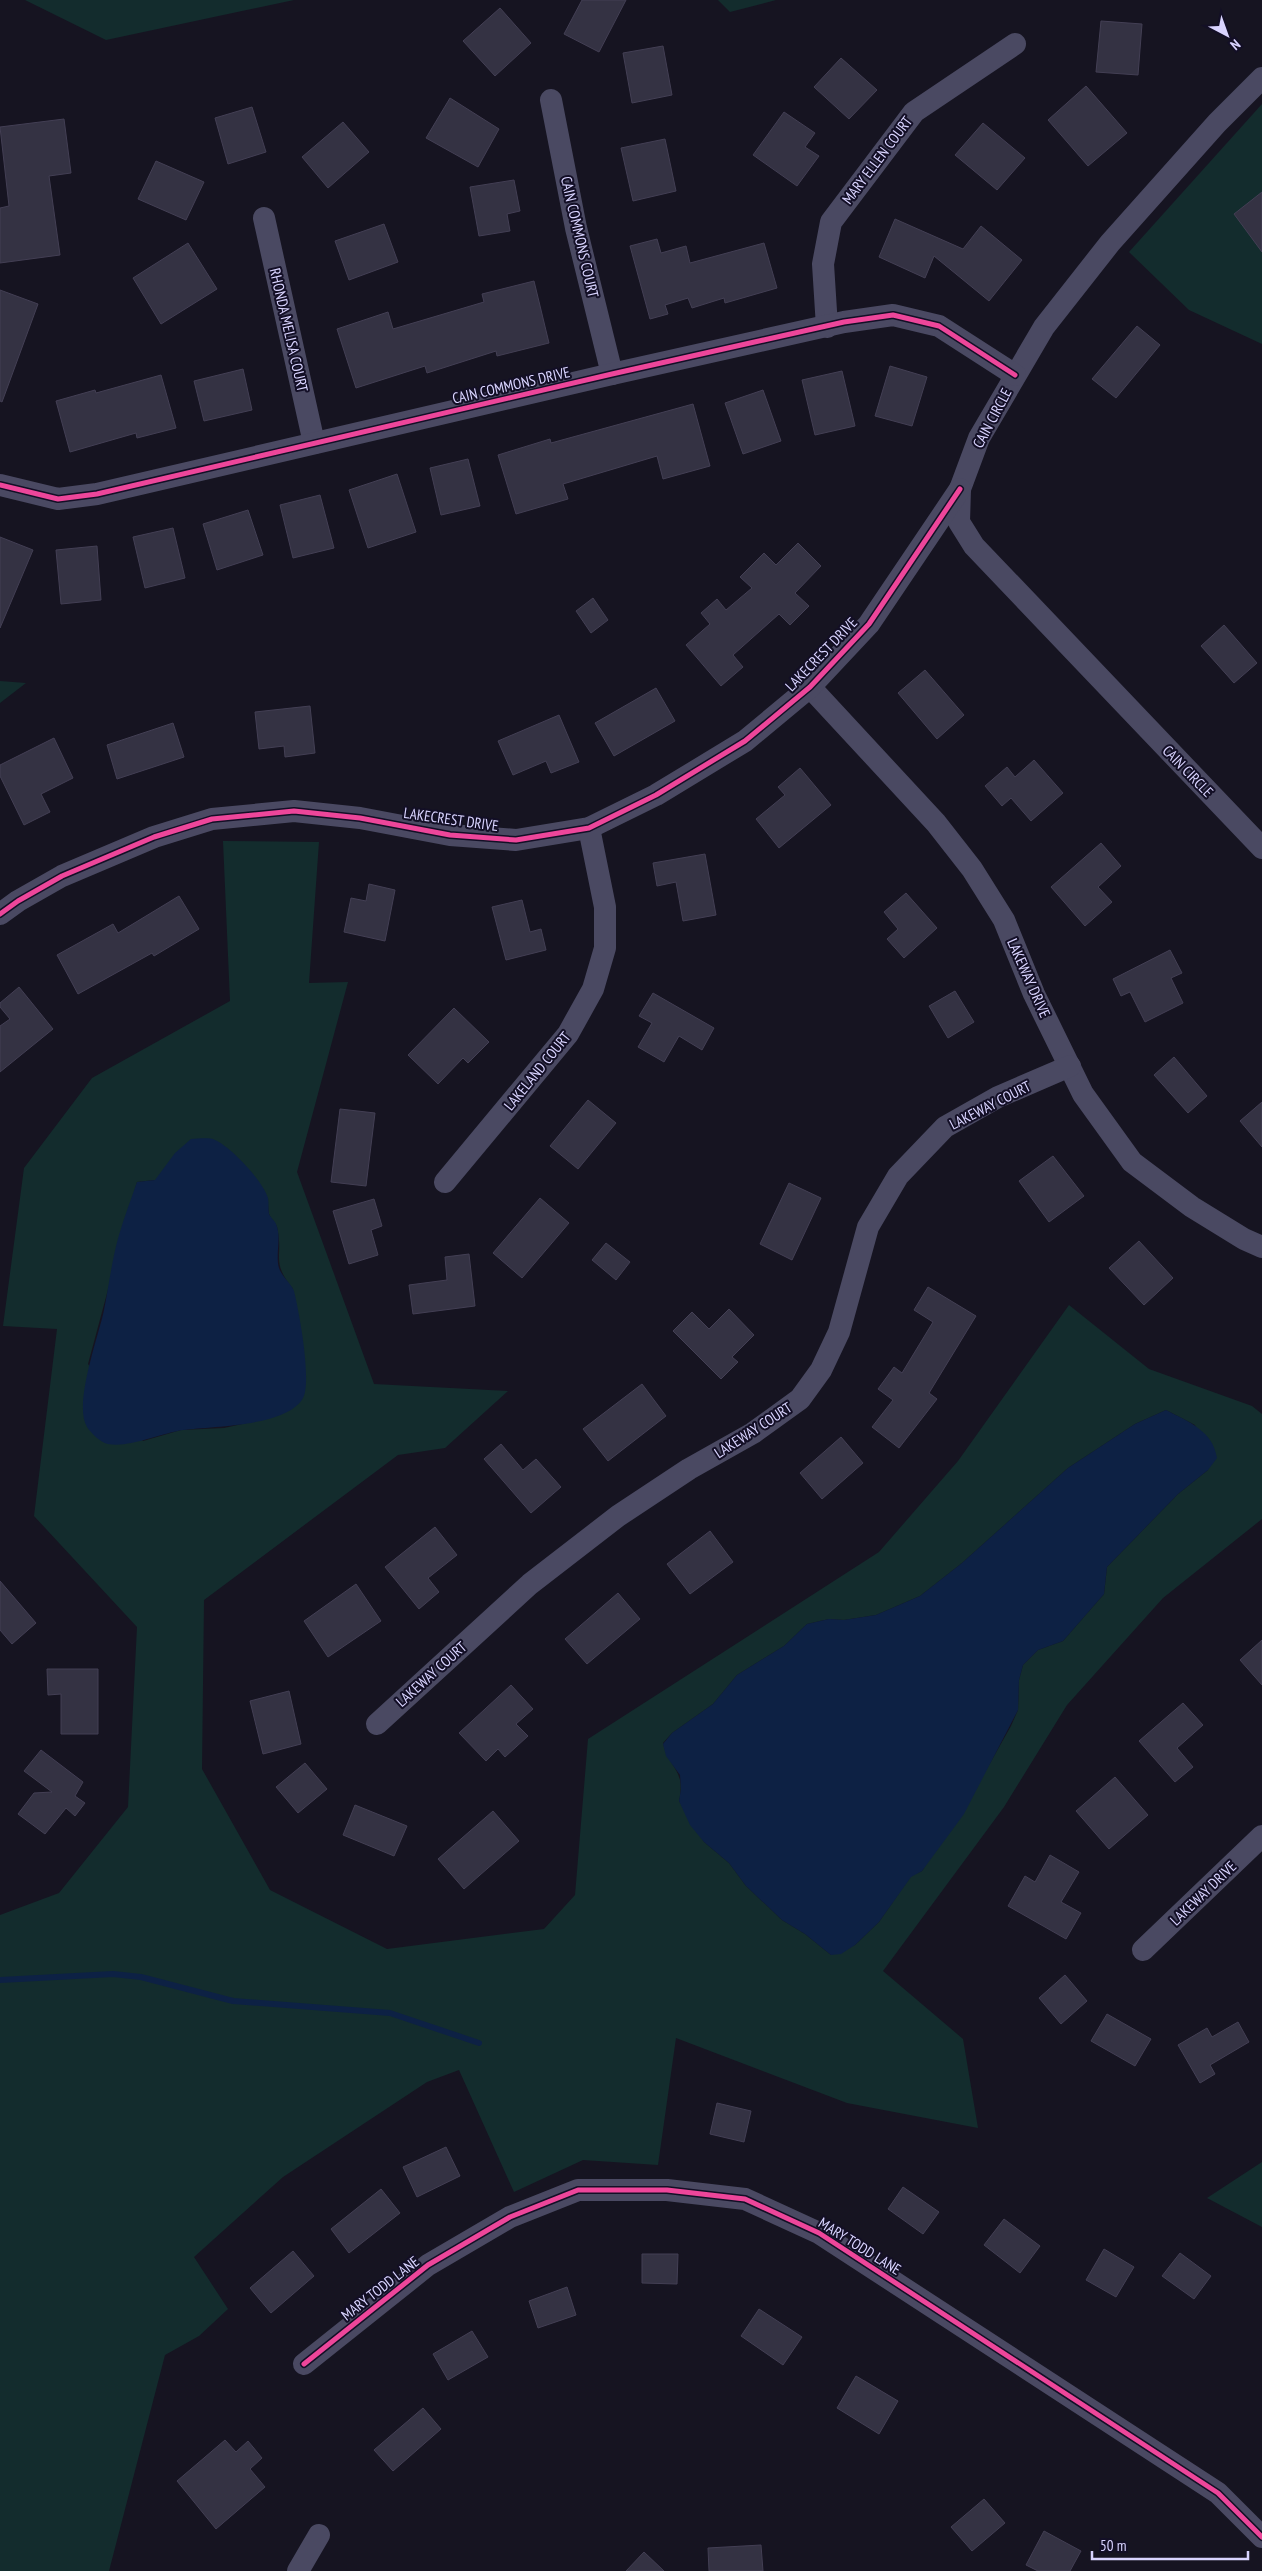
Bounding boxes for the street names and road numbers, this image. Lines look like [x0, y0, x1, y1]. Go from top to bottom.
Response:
street label: MARY ELLEN COURT [838, 112, 916, 208]
street label: CAIN COMMONS COURT [557, 174, 603, 300]
street label: RHONDA MELISA COURT [266, 266, 313, 394]
street label: CAIN COMMONS DRIVE [450, 362, 572, 408]
street label: CAIN CIRCLE [968, 385, 1016, 451]
street label: LAKECREST DRIVE [781, 613, 861, 695]
street label: CAIN CIRCLE [1159, 741, 1217, 801]
street label: LAKECREST DRIVE [402, 803, 500, 835]
street label: LAKEWAY DRIVE [1003, 935, 1055, 1021]
street label: LAKELAND COURT [500, 1028, 575, 1114]
street label: LAKEWAY COURT [946, 1076, 1034, 1134]
street label: LAKEWAY COURT [711, 1398, 796, 1462]
street label: LAKEWAY COURT [392, 1637, 471, 1711]
street label: LAKEWAY DRIVE [1166, 1857, 1240, 1929]
street label: MARY TODD LANE [815, 2213, 905, 2279]
street label: MARY TODD LANE [337, 2252, 423, 2324]

